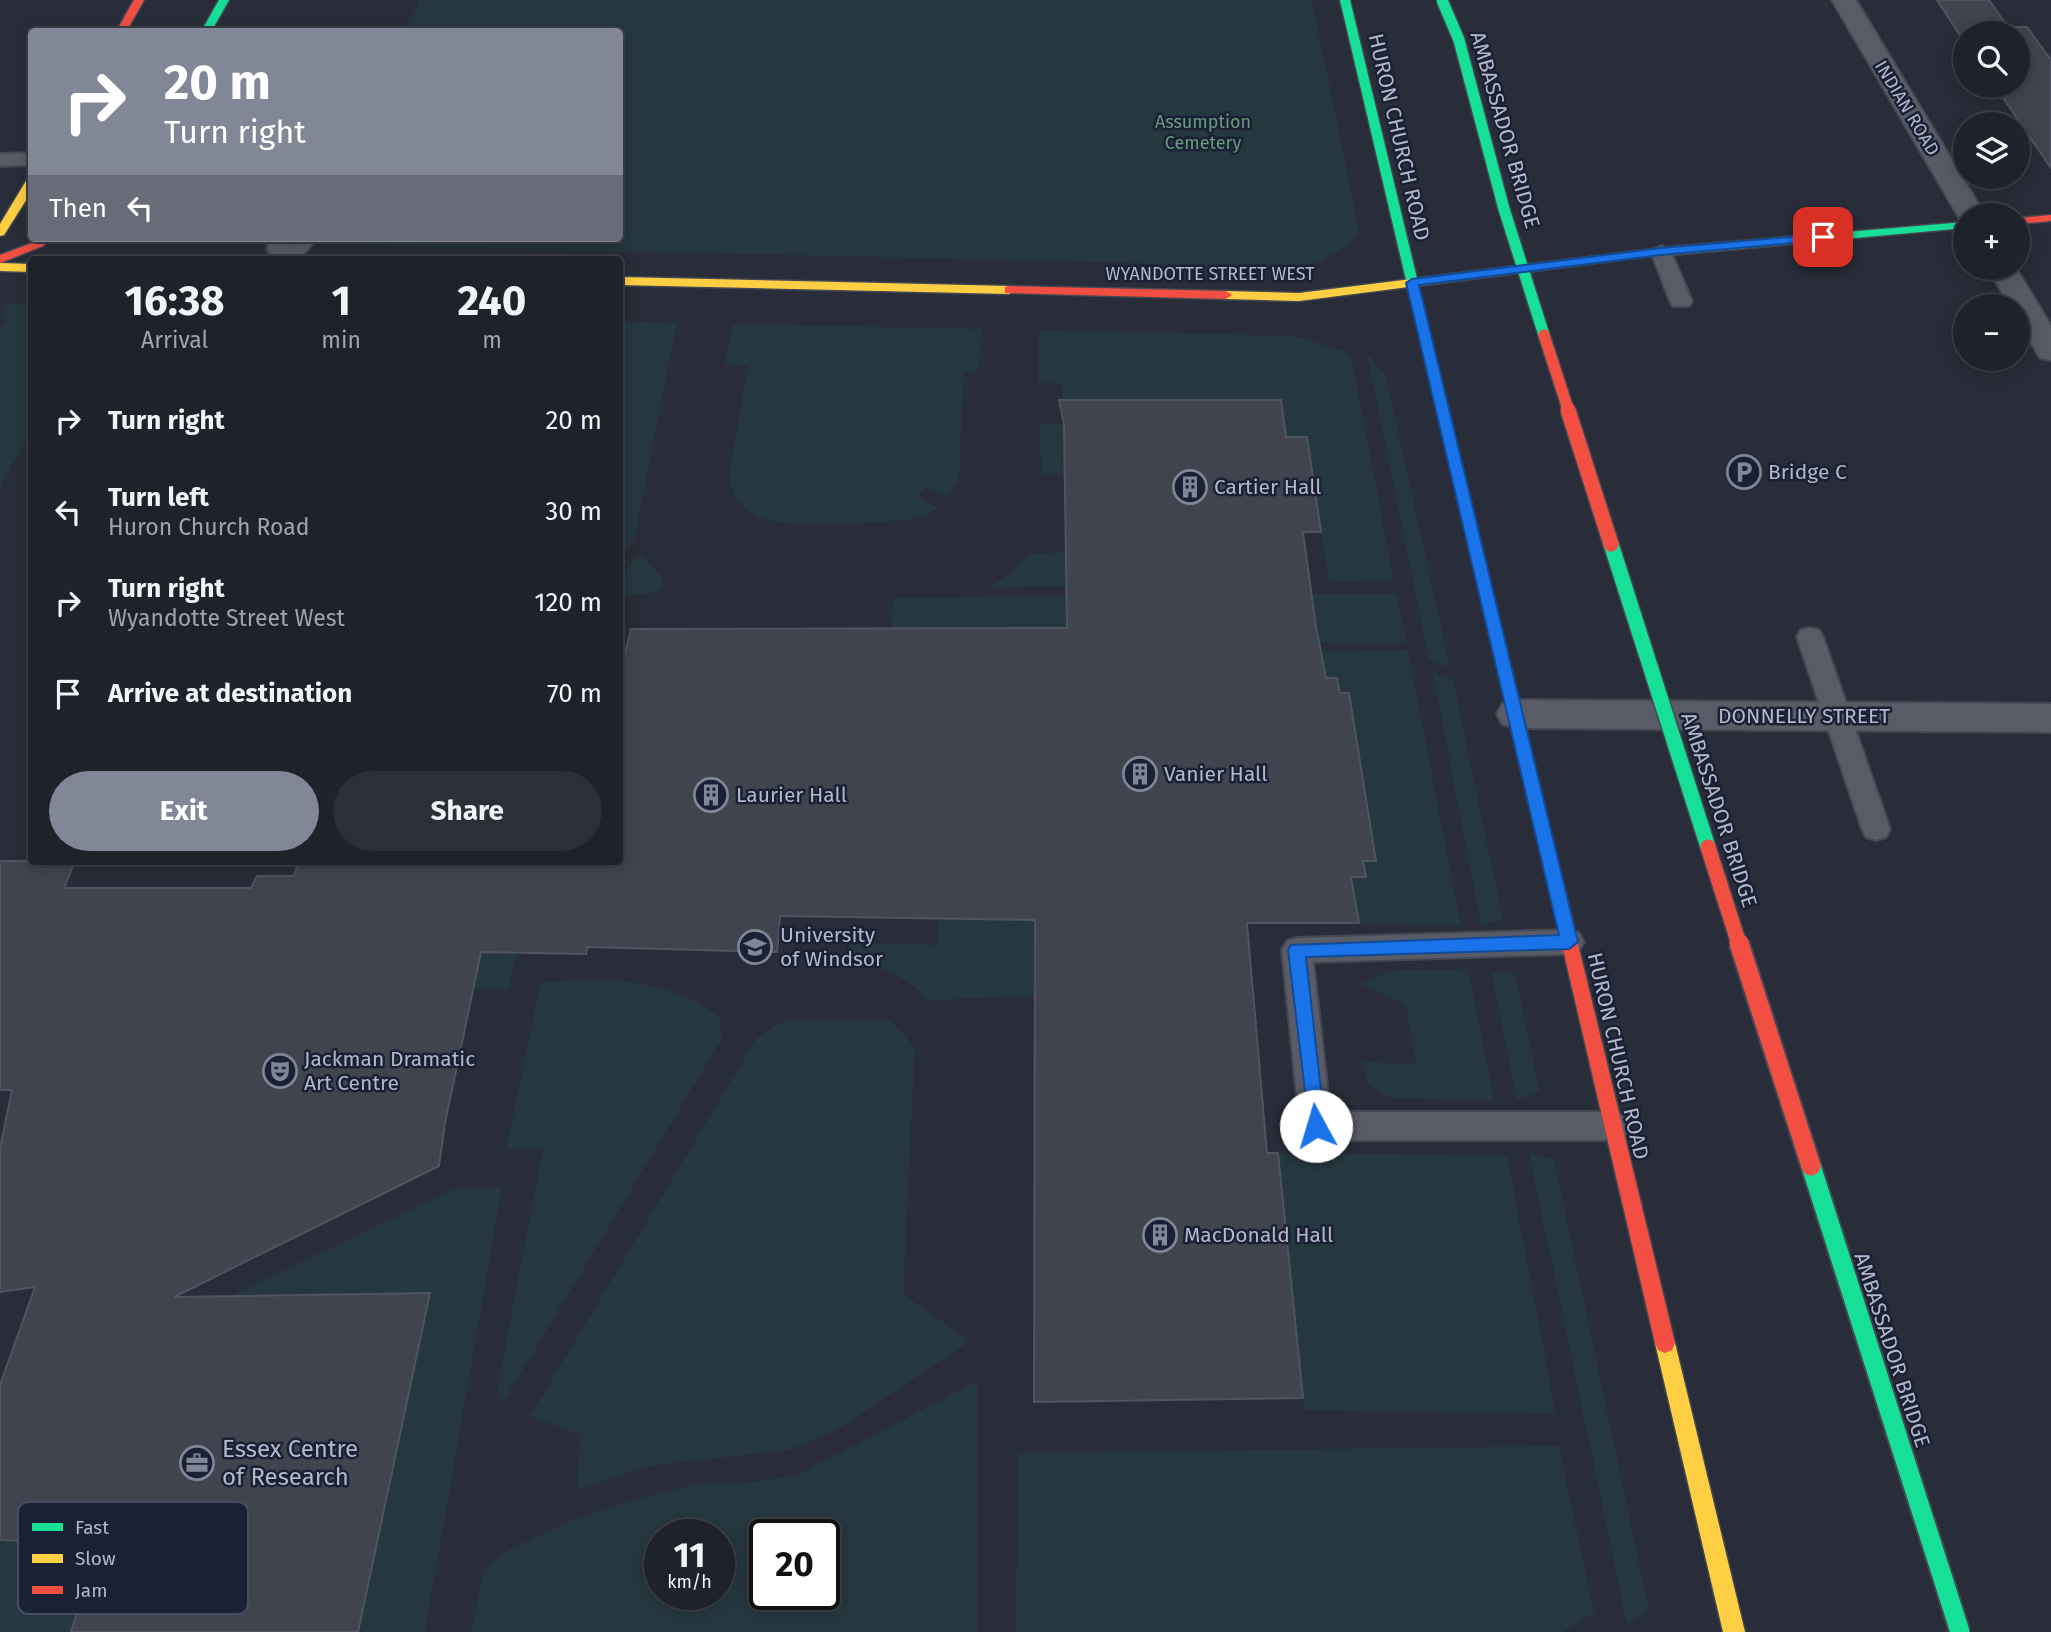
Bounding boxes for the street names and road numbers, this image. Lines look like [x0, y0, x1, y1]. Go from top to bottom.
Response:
street label: AMBASSADOR BRIDGE [1464, 29, 1546, 231]
street label: HURON CHURCH ROAD [1363, 31, 1435, 243]
street label: INDIAN ROAD [1870, 57, 1944, 159]
street label: WYANDOTTE STREET WEST [1106, 263, 1315, 285]
street label: DONNELLY STREET [1718, 703, 1890, 729]
street label: AMBASSADOR BRIDGE [1675, 709, 1763, 911]
street label: HURON CHURCH ROAD [1582, 950, 1654, 1162]
street label: AMBASSADOR BRIDGE [1848, 1249, 1936, 1451]

